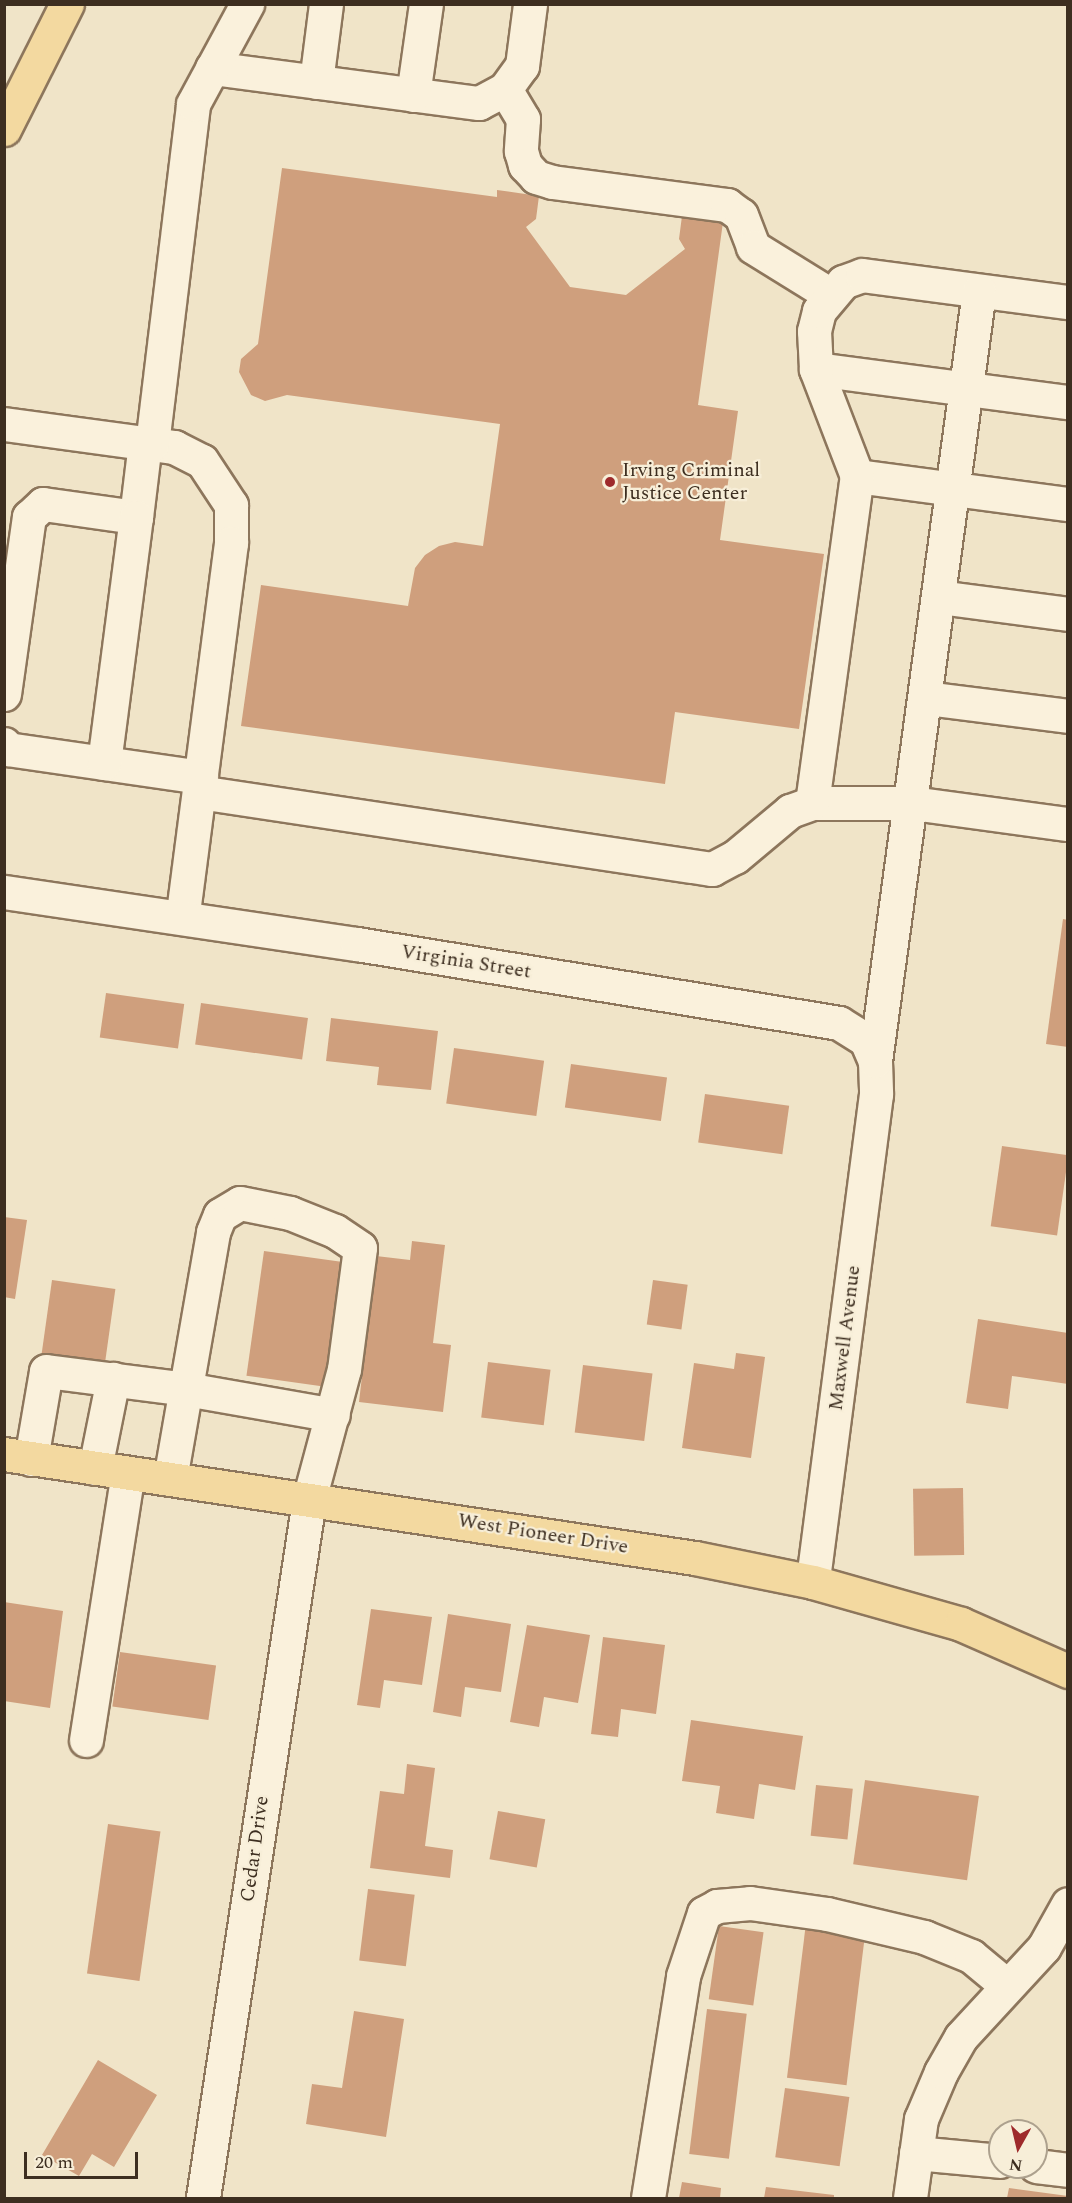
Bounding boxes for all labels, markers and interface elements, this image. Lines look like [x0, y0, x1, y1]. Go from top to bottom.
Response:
place label: Irving Criminal Justice Center [622, 458, 760, 505]
marker: Irving Criminal Justice Center [603, 475, 617, 489]
street label: Virginia Street [399, 940, 533, 984]
street label: Maxwell Avenue [824, 1264, 866, 1412]
street label: West Pioneer Drive [456, 1509, 630, 1559]
street label: Cedar Drive [236, 1794, 274, 1904]
north arrow [988, 2119, 1048, 2179]
scale bar [27, 2140, 141, 2178]
text: 20 m [35, 2149, 73, 2176]
text: N [1008, 2152, 1024, 2178]

